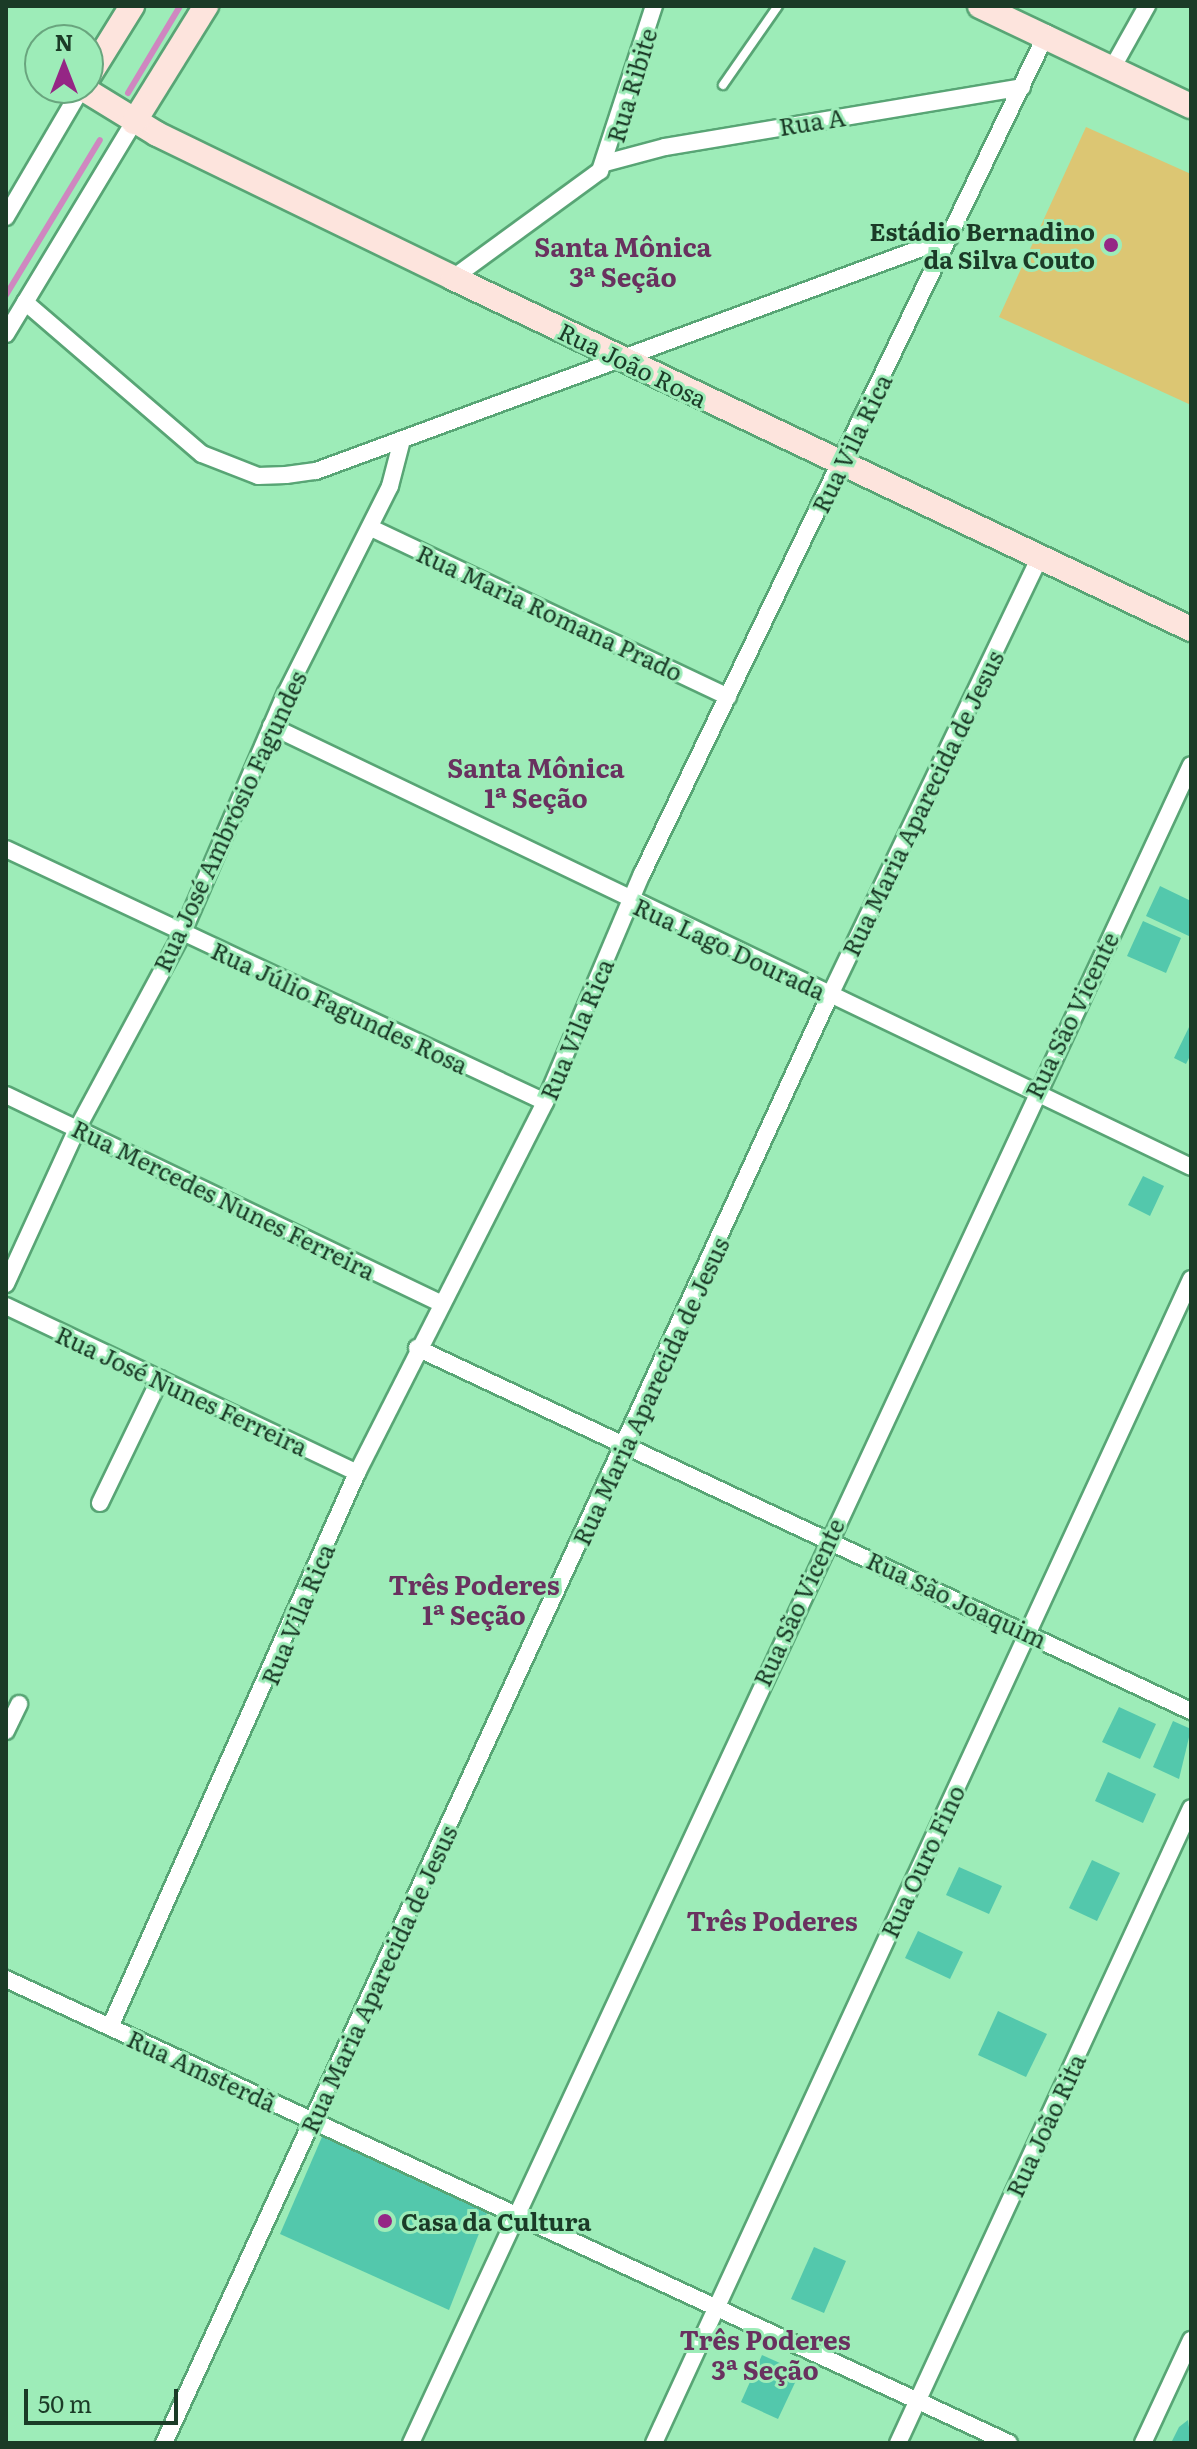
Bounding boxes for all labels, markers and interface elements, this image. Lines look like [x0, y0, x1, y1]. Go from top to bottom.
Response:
north arrow [24, 24, 104, 104]
street label: Rua Ribite [600, 24, 662, 146]
text: N [55, 25, 73, 58]
street label: Rua A [777, 102, 847, 140]
place label: Estádio Bernadino da Silva Couto [870, 217, 1095, 273]
district label: Santa Mônica 3ª Seção [534, 230, 712, 292]
marker: Estádio Bernadino da Silva Couto [1102, 236, 1120, 254]
street label: Rua João Rosa [554, 316, 712, 412]
street label: Rua Vila Rica [805, 369, 897, 517]
street label: Rua Maria Romana Prado [413, 538, 687, 686]
street label: Rua Maria Aparecida de Jesus [835, 646, 1009, 960]
street label: Rua José Ambrósio Fagundes [147, 666, 311, 976]
district label: Santa Mônica 1ª Seção [447, 751, 625, 812]
street label: Rua Lago Dourada [629, 891, 831, 1005]
street label: Rua São Vicente [1018, 927, 1124, 1103]
street label: Rua Júlio Fagundes Rosa [207, 935, 473, 1079]
street label: Rua Vila Rica [533, 954, 619, 1104]
street label: Rua Mercedes Nunes Ferreira [68, 1113, 380, 1285]
street label: Rua Maria Aparecida de Jesus [566, 1233, 734, 1549]
street label: Rua José Nunes Ferreira [52, 1319, 312, 1461]
street label: Rua São Vicente [747, 1514, 849, 1690]
street label: Rua Vila Rica [254, 1539, 340, 1689]
street label: Rua São Joaquim [863, 1545, 1051, 1653]
district label: Três Poderes 1ª Seção [388, 1568, 560, 1630]
street label: Rua Ouro Fino [874, 1780, 970, 1942]
street label: Rua Maria Aparecida de Jesus [294, 1821, 462, 2137]
district label: Três Poderes [686, 1904, 858, 1936]
street label: Rua Amsterdã [123, 2023, 281, 2117]
street label: Rua João Rita [999, 2049, 1091, 2201]
place label: Casa da Cultura [401, 2207, 591, 2235]
marker: Casa da Cultura [376, 2212, 394, 2230]
district label: Três Poderes 3ª Seção [679, 2323, 851, 2384]
scale bar [28, 2373, 182, 2423]
text: 50 m [38, 2385, 92, 2420]

